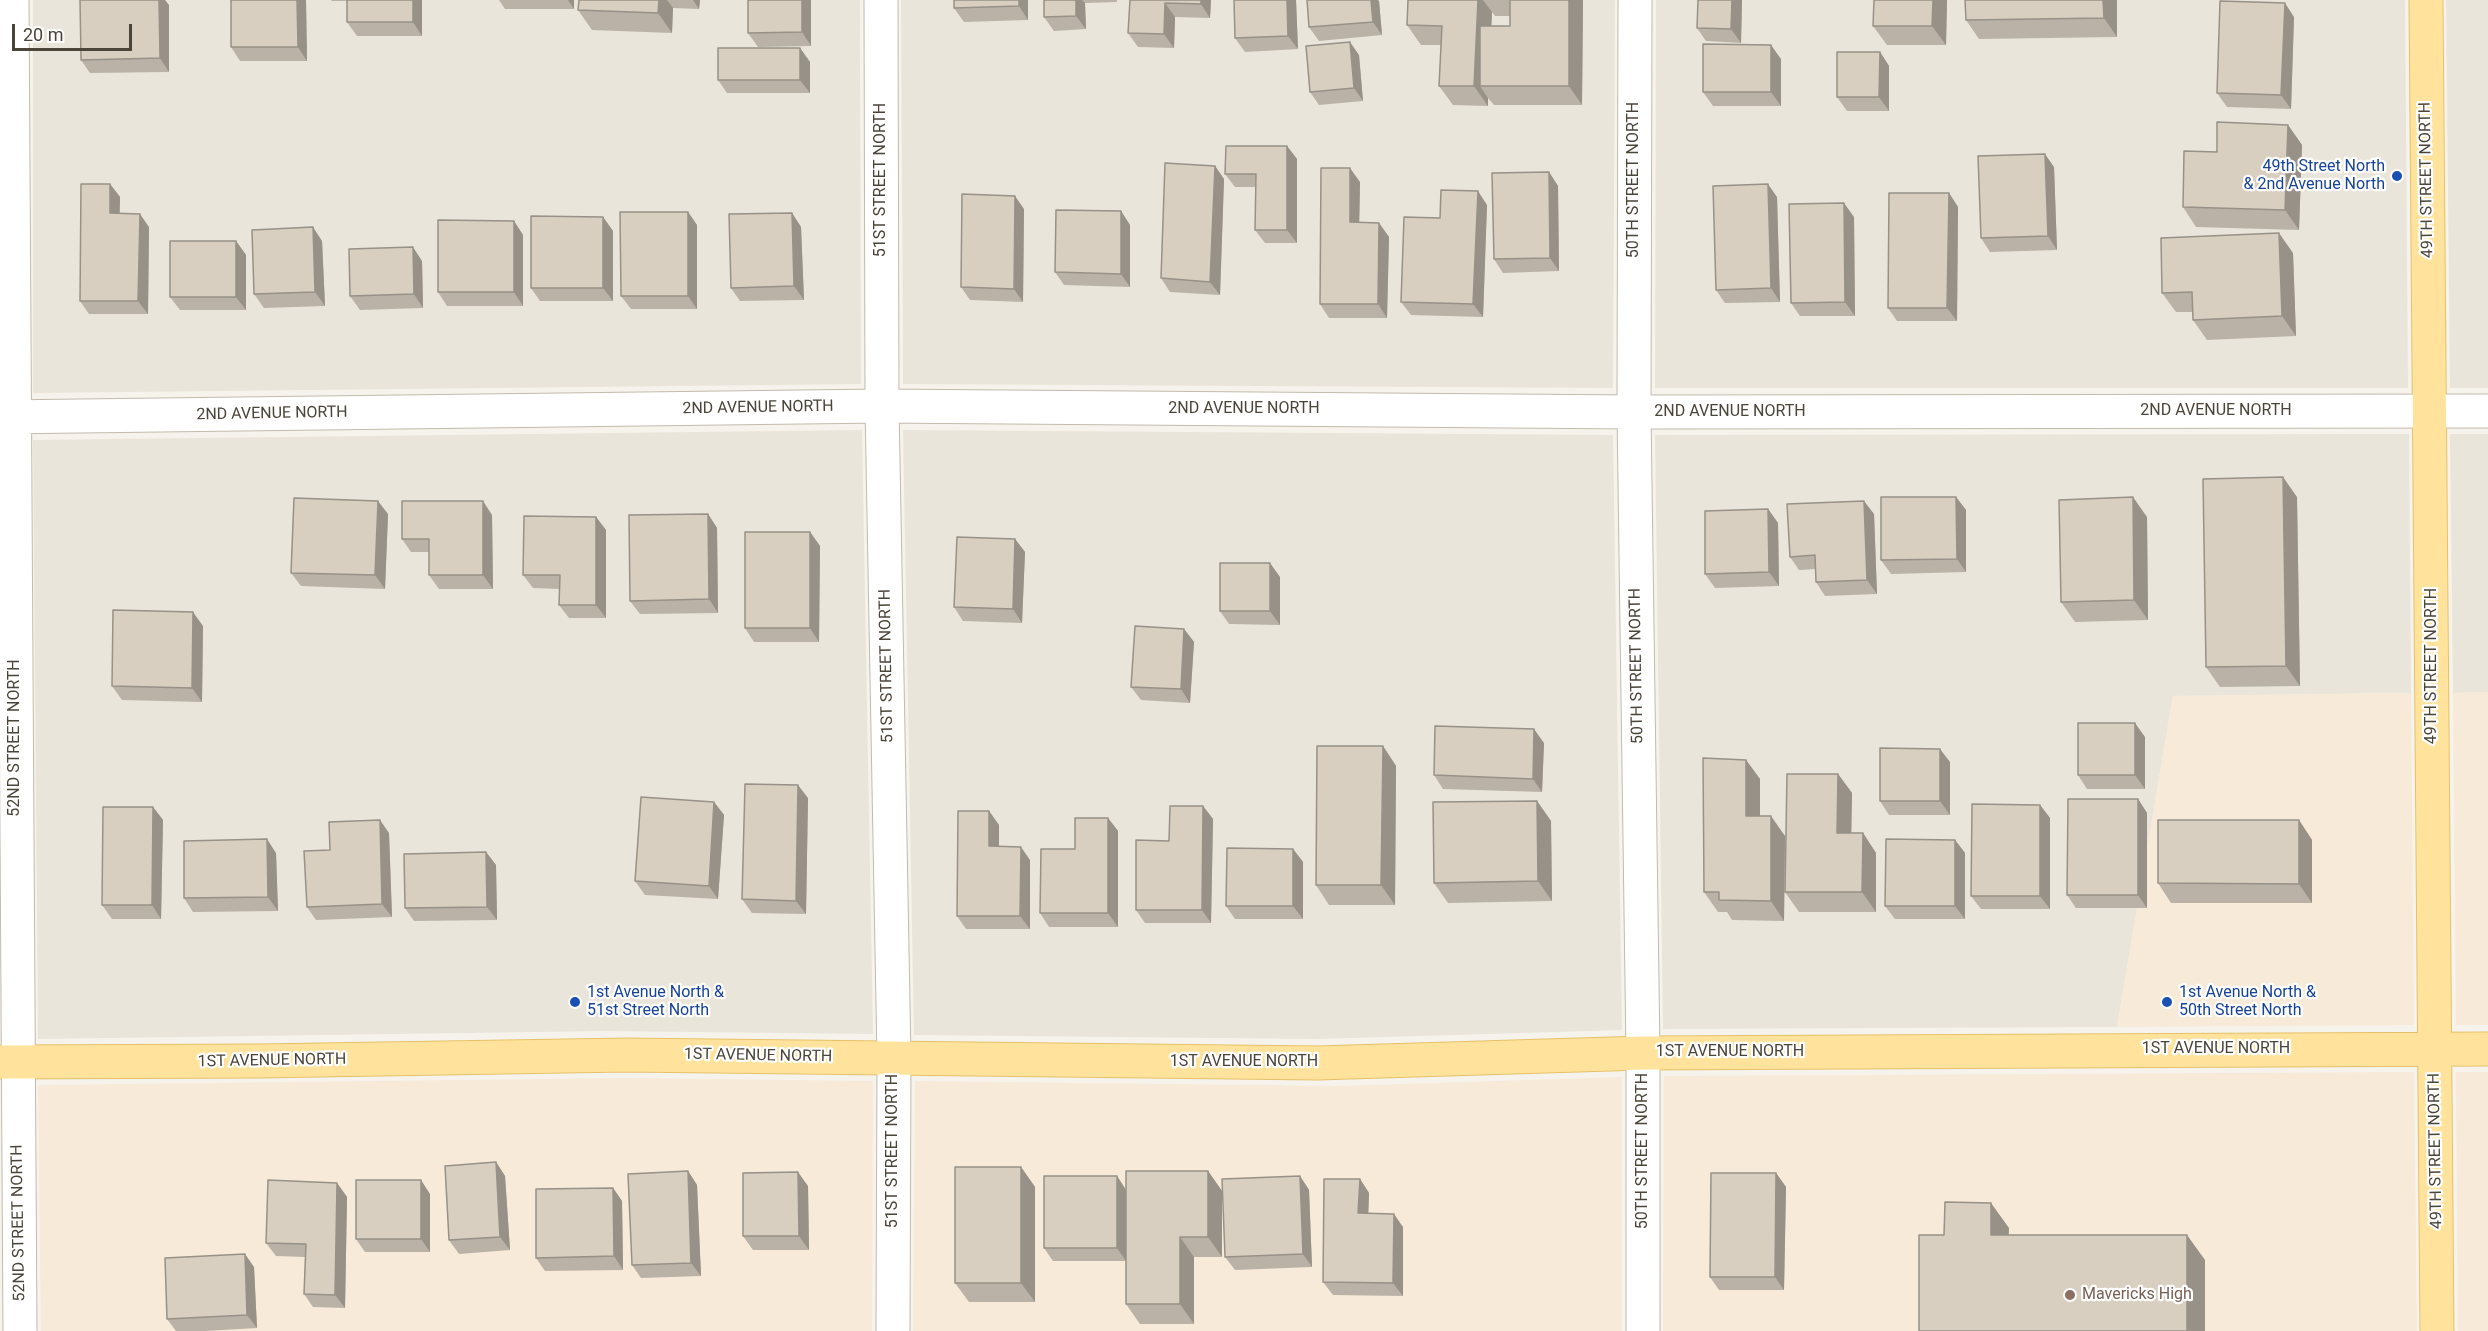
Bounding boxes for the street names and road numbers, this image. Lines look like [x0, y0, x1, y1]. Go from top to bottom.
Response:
street label: 50TH STREET NORTH [1624, 102, 1644, 258]
street label: 49TH STREET NORTH [2416, 102, 2438, 258]
street label: 51ST STREET NORTH [871, 103, 891, 257]
street label: 2ND AVENUE NORTH [682, 397, 834, 419]
street label: 2ND AVENUE NORTH [1168, 399, 1320, 419]
street label: 2ND AVENUE NORTH [2140, 401, 2292, 421]
street label: 2ND AVENUE NORTH [1654, 402, 1806, 422]
street label: 2ND AVENUE NORTH [196, 403, 348, 425]
street label: 50TH STREET NORTH [1626, 588, 1648, 744]
street label: 49TH STREET NORTH [2422, 588, 2442, 744]
street label: 51ST STREET NORTH [876, 589, 898, 743]
street label: 52ND STREET NORTH [5, 659, 25, 817]
street label: 1ST AVENUE NORTH [2142, 1039, 2290, 1059]
street label: 1ST AVENUE NORTH [1656, 1042, 1804, 1062]
street label: 1ST AVENUE NORTH [684, 1045, 832, 1067]
street label: 1ST AVENUE NORTH [198, 1050, 346, 1072]
street label: 1ST AVENUE NORTH [1170, 1052, 1318, 1072]
street label: 50TH STREET NORTH [1633, 1073, 1653, 1229]
street label: 49TH STREET NORTH [2425, 1073, 2447, 1229]
street label: 51ST STREET NORTH [883, 1074, 903, 1228]
street label: 52ND STREET NORTH [8, 1144, 30, 1302]

